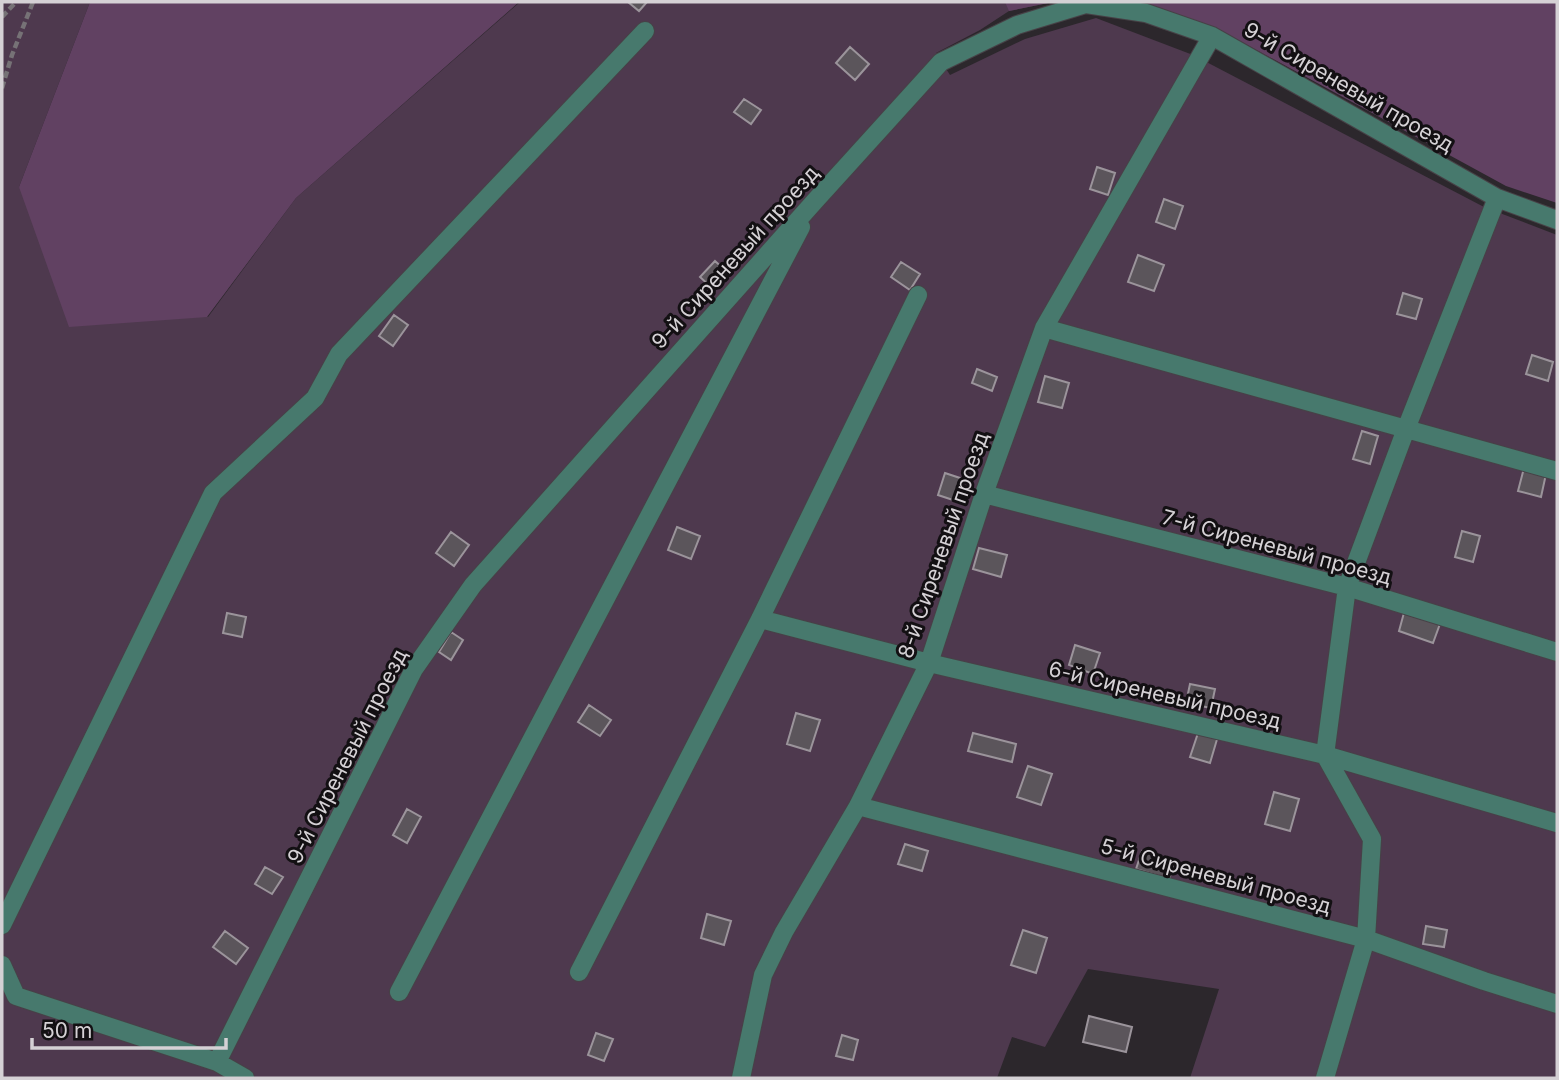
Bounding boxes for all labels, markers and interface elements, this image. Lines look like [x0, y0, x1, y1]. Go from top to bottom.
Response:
street label: 9-й Сиреневый проезд [1240, 17, 1458, 157]
street label: 9-й Сиреневый проезд [646, 160, 824, 354]
street label: 8-й Сиреневый проезд [892, 429, 994, 661]
street label: 7-й Сиреневый проезд [1159, 504, 1395, 590]
street label: 9-й Сиреневый проезд [282, 644, 412, 868]
street label: 6-й Сиреневый проезд [1046, 656, 1284, 734]
street label: 5-й Сиреневый проезд [1098, 833, 1334, 919]
scale bar [32, 1006, 226, 1050]
text: 50 m [42, 1018, 92, 1043]

